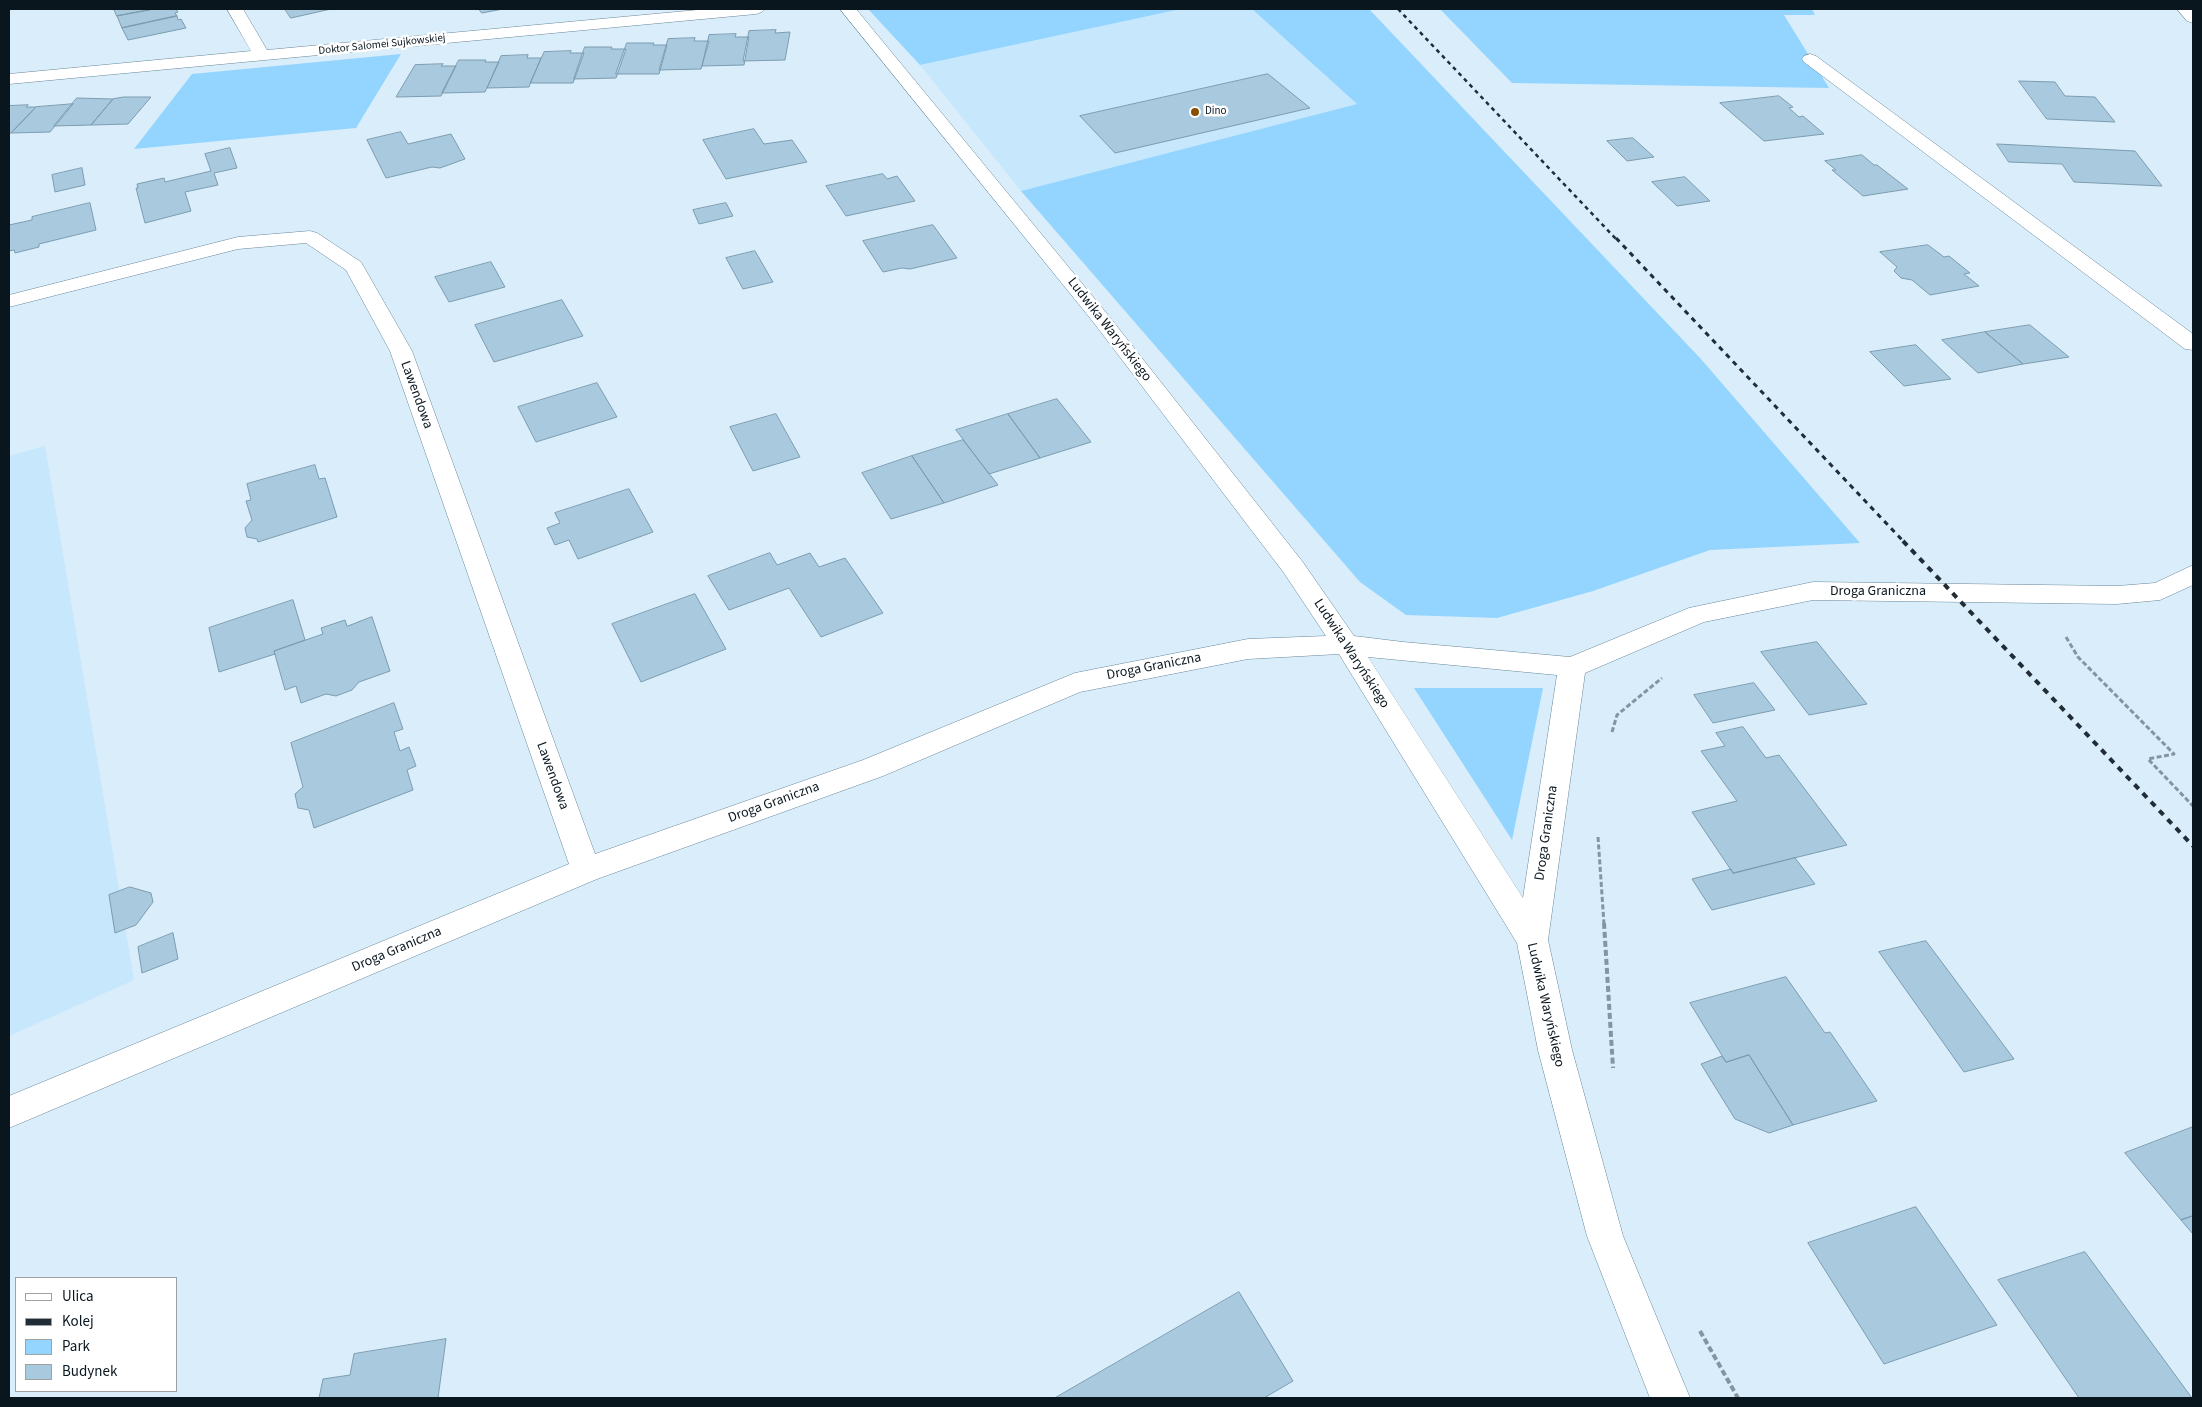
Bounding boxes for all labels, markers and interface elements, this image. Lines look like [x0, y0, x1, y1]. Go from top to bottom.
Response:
street label: Doktor Salomei Sujkowskiej [318, 32, 446, 58]
place label: Dino [1205, 105, 1226, 119]
marker: Dino [1189, 106, 1201, 118]
street label: Ludwika Waryńskiego [1063, 275, 1155, 385]
street label: Lawendowa [396, 359, 436, 431]
street label: Droga Graniczna [1830, 584, 1926, 600]
street label: Ludwika Waryńskiego [1309, 596, 1393, 712]
street label: Droga Graniczna [1105, 650, 1203, 684]
street label: Lawendowa [532, 740, 572, 812]
street label: Droga Graniczna [726, 779, 822, 827]
street label: Droga Graniczna [1532, 784, 1562, 882]
street label: Droga Graniczna [350, 924, 444, 976]
street label: Ludwika Waryńskiego [1523, 941, 1567, 1069]
legend [15, 1277, 178, 1392]
text: Ulica [62, 1286, 93, 1307]
text: Kolej [62, 1311, 94, 1332]
text: Park [62, 1336, 90, 1357]
text: Budynek [62, 1361, 117, 1382]

